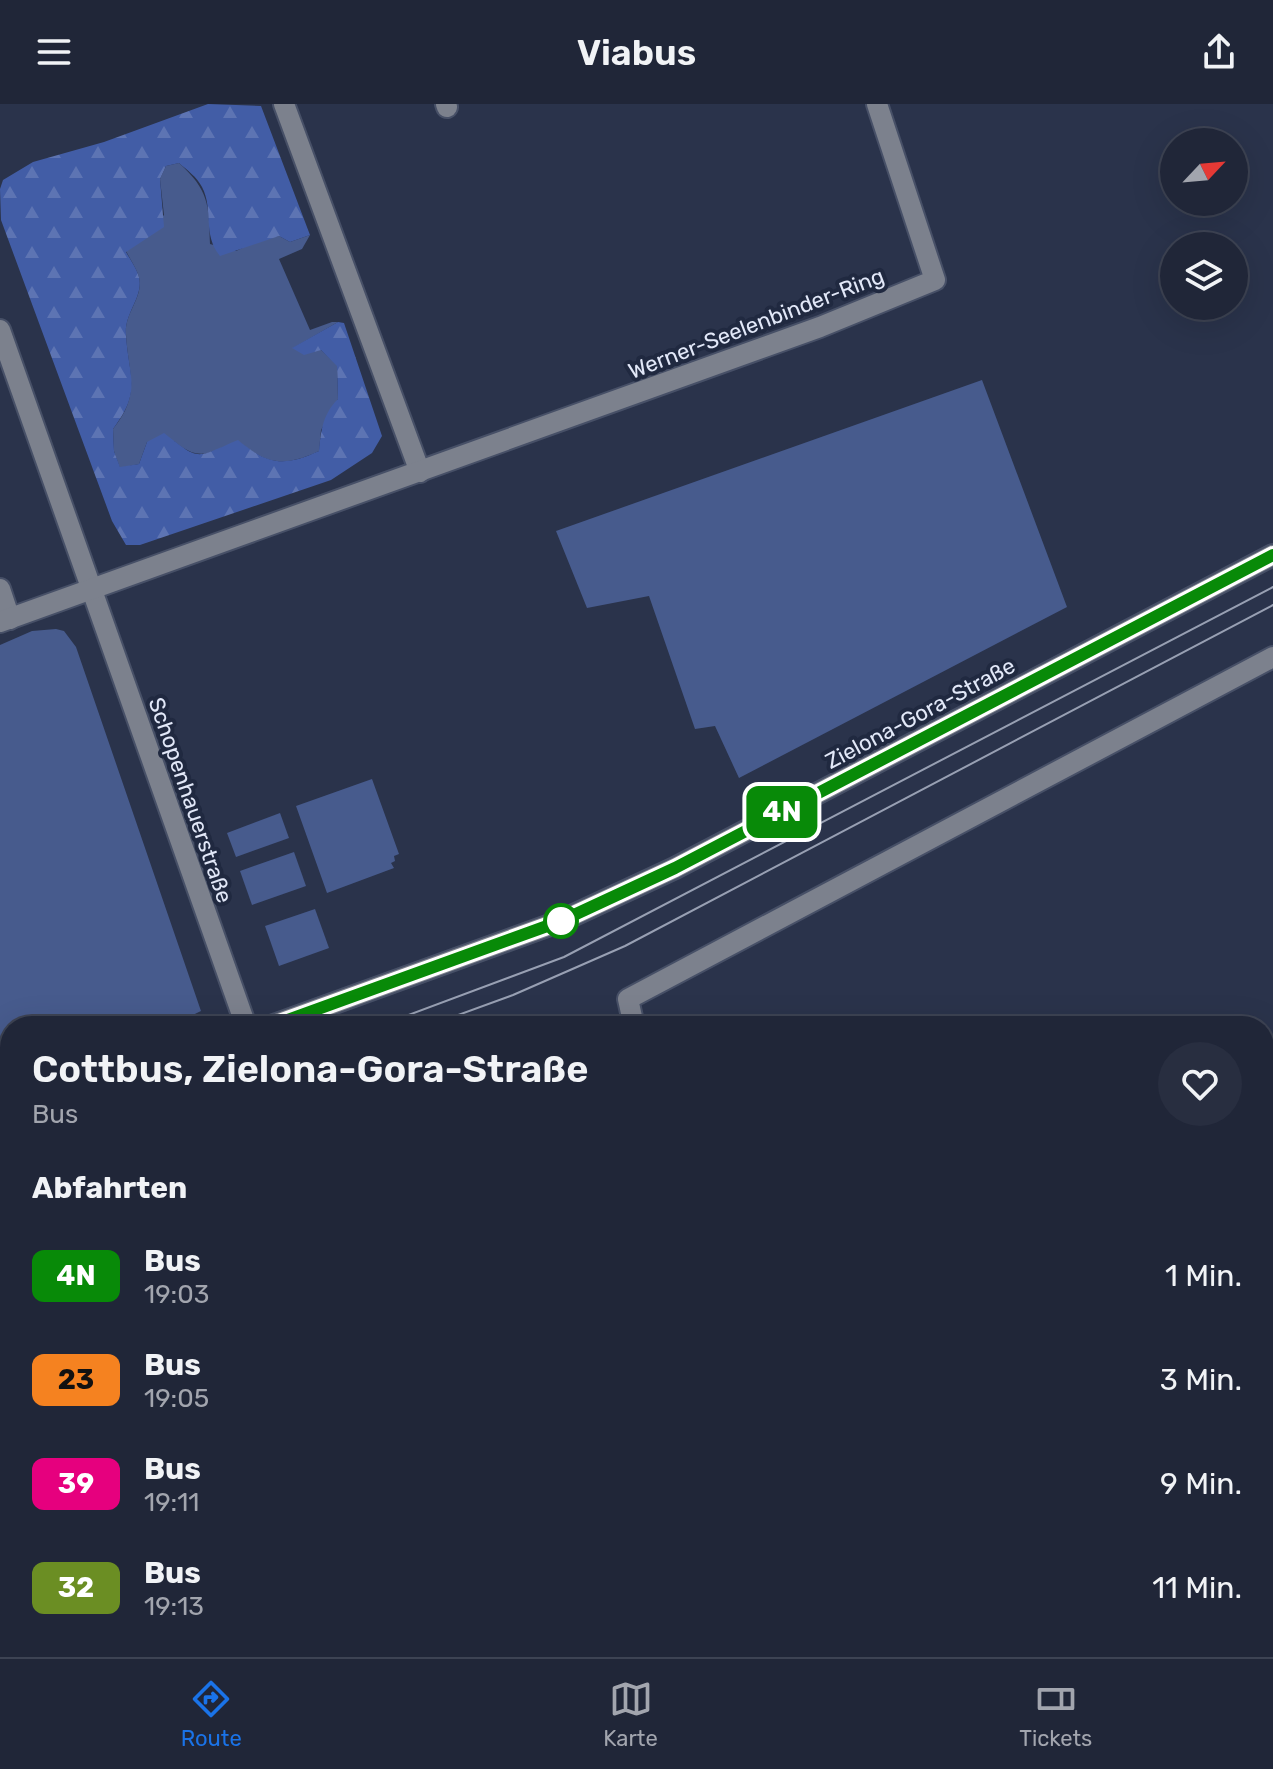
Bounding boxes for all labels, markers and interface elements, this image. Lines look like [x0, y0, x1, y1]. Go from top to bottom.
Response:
icon: menu [32, 30, 76, 74]
icon: share [1197, 30, 1241, 74]
text: Viabus [577, 31, 696, 74]
north arrow [1160, 128, 1248, 216]
map controls [1160, 128, 1248, 320]
button: layers [1160, 232, 1248, 320]
street label: Werner-Seelenbinder-Ring [624, 262, 888, 385]
street label: Zielona-Gora-Straße [821, 652, 1020, 775]
street label: Schopenhauerstraße [143, 694, 238, 906]
line badge: 4N [746, 786, 818, 838]
text: 4N [762, 795, 802, 828]
unlabelled marker [544, 904, 578, 938]
button: heart [1158, 1042, 1242, 1126]
text: Cottbus, Zielona-Gora-Straße [32, 1046, 588, 1092]
text: Bus [32, 1099, 78, 1130]
text: Abfahrten [32, 1170, 187, 1206]
text: Bus [144, 1243, 201, 1279]
text: 1 Min. [1165, 1258, 1242, 1294]
text: 4N [56, 1259, 96, 1292]
text: 19:03 [144, 1279, 209, 1310]
text: Bus [144, 1347, 201, 1383]
text: 3 Min. [1160, 1362, 1242, 1398]
text: 23 [58, 1363, 94, 1396]
text: 19:05 [144, 1383, 209, 1414]
text: Bus [144, 1451, 201, 1487]
text: 9 Min. [1160, 1466, 1242, 1502]
text: 39 [58, 1467, 94, 1500]
text: 19:11 [144, 1487, 199, 1518]
text: Bus [144, 1555, 201, 1591]
text: 11 Min. [1152, 1570, 1242, 1606]
text: 32 [58, 1571, 94, 1604]
text: 19:13 [144, 1591, 204, 1622]
tab: Route [181, 1677, 242, 1752]
tab: Karte [603, 1677, 658, 1752]
tab: Tickets [1019, 1677, 1092, 1752]

